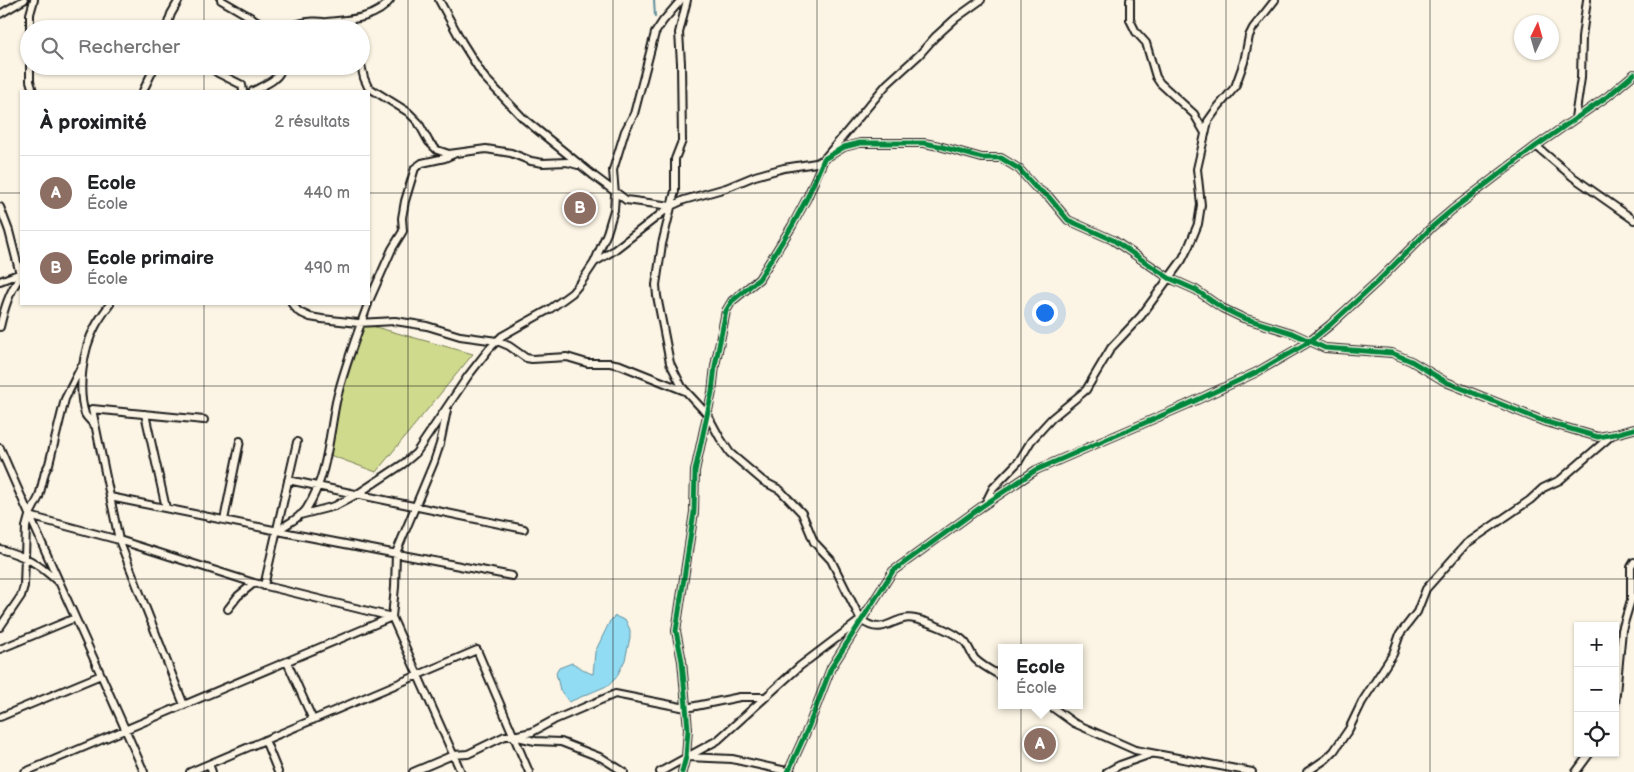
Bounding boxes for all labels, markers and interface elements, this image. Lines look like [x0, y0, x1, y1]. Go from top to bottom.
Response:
north arrow [1514, 15, 1559, 60]
search box [20, 20, 370, 75]
icon: search [38, 34, 66, 62]
text: Rechercher [78, 36, 180, 59]
text: À proximité [40, 110, 147, 135]
text: 2 résultats [275, 113, 350, 132]
text: Ecole [87, 172, 136, 195]
text: A [51, 184, 61, 203]
text: 440 m [304, 184, 350, 203]
pin: B [564, 189, 596, 227]
text: École [87, 195, 128, 214]
text: Ecole primaire [87, 247, 214, 270]
text: B [50, 259, 62, 278]
text: 490 m [304, 259, 350, 278]
text: École [87, 270, 128, 289]
your location [1032, 300, 1058, 326]
map controls [1574, 622, 1619, 757]
button: + [1574, 622, 1619, 667]
popup [998, 644, 1083, 709]
text: Ecole [1016, 656, 1065, 679]
button: − [1574, 667, 1619, 712]
text: École [1016, 679, 1057, 698]
button: locate [1574, 712, 1619, 757]
pin: A [1024, 725, 1056, 763]

